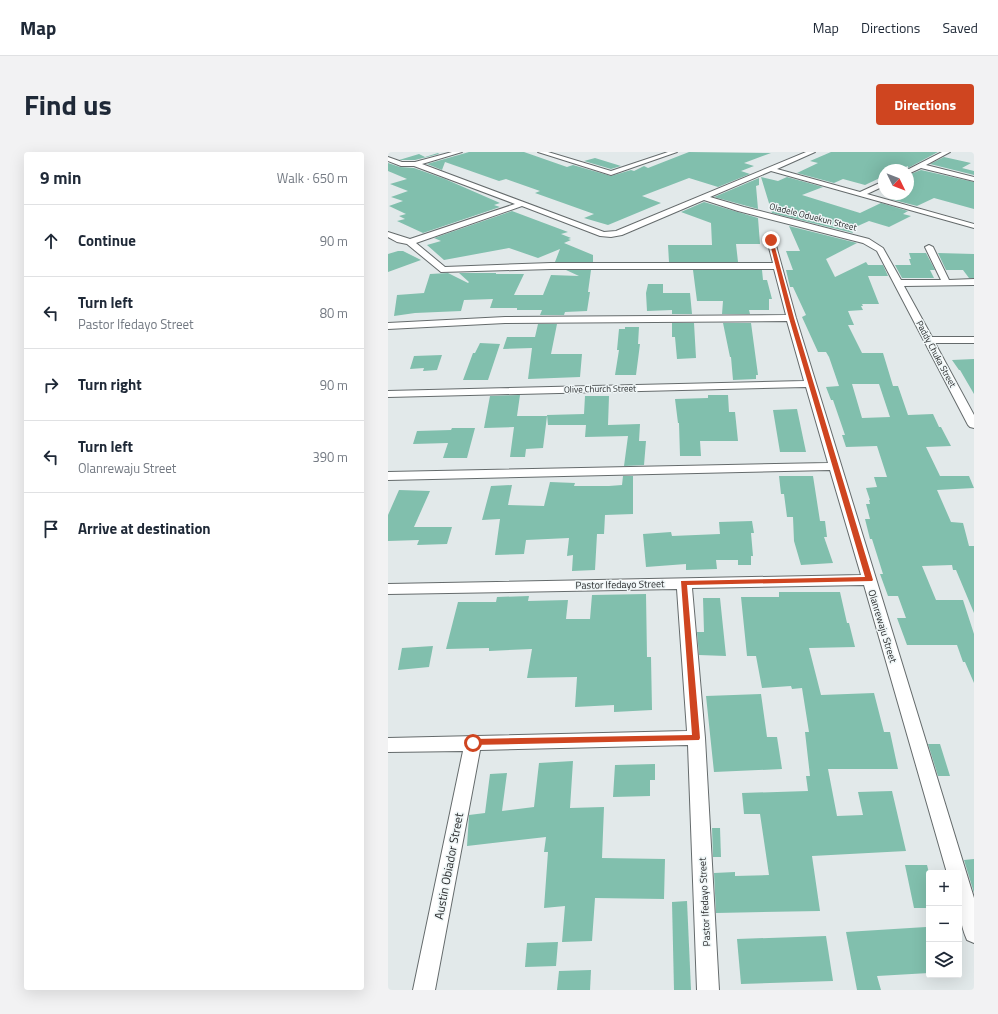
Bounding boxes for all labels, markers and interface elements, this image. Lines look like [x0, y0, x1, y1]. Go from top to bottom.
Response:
text: Map [20, 13, 56, 42]
text: Map [813, 17, 839, 38]
text: Directions [861, 17, 920, 38]
text: Saved [942, 17, 978, 38]
text: Find us [24, 83, 112, 126]
button: Directions [876, 84, 974, 125]
north arrow [878, 164, 914, 200]
text: 9 min [40, 165, 81, 191]
text: Walk · 650 m [277, 168, 348, 188]
street label: Oladele Oduekun Street [768, 199, 859, 234]
text: Continue [78, 229, 136, 252]
icon: ahead [40, 230, 62, 252]
text: 90 m [320, 231, 348, 251]
route end [762, 231, 780, 249]
text: Turn left [78, 291, 133, 314]
icon: left [40, 302, 62, 324]
text: 80 m [320, 303, 348, 323]
text: Pastor Ifedayo Street [78, 314, 194, 334]
street label: Paddy Chuka Street [913, 318, 960, 390]
text: Turn right [78, 373, 142, 396]
icon: right [40, 374, 62, 396]
text: 90 m [320, 375, 348, 395]
street label: Olive Church Street [564, 381, 637, 396]
text: Turn left [78, 435, 133, 458]
icon: left [40, 446, 62, 468]
text: 390 m [312, 447, 348, 467]
text: Olanrewaju Street [78, 458, 176, 478]
text: Arrive at destination [78, 517, 211, 540]
icon: arrive [40, 518, 62, 540]
street label: Pastor Ifedayo Street [575, 576, 665, 593]
street label: Olanrewaju Street [864, 588, 901, 665]
route start [464, 734, 482, 752]
street label: Austin Obiador Street [429, 810, 468, 921]
street label: Pastor Ifedayo Street [695, 857, 714, 947]
map controls [926, 870, 962, 978]
button: + [926, 870, 962, 906]
button: − [926, 906, 962, 942]
button: layers [926, 942, 962, 978]

